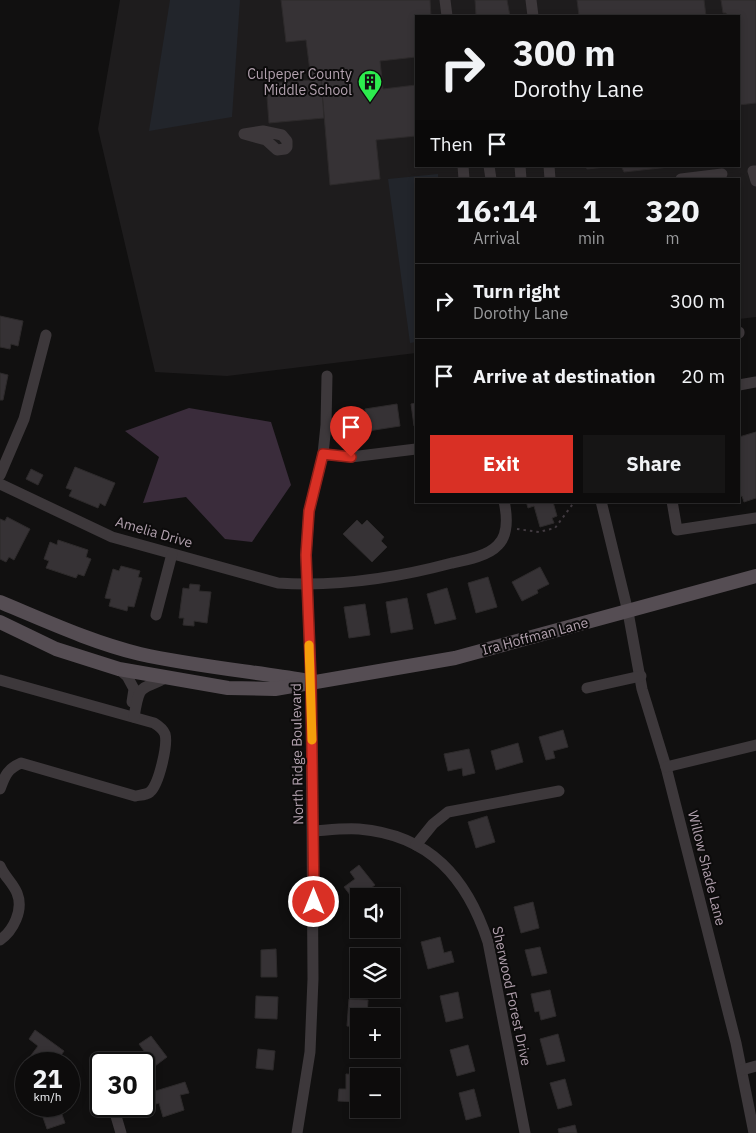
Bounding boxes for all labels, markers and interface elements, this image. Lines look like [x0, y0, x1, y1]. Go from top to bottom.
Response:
text: 300 m [513, 30, 616, 76]
icon: right [430, 35, 495, 100]
place label: Culpeper County Middle School [247, 65, 352, 99]
building icon: Culpeper County Middle School [357, 69, 383, 103]
text: Dorothy Lane [513, 74, 644, 103]
icon: arrive [483, 130, 511, 158]
text: Then [430, 132, 473, 156]
text: 16:14 [456, 191, 537, 230]
text: 1 [582, 191, 600, 230]
text: 320 [645, 191, 699, 230]
text: Arrival [473, 228, 520, 248]
text: min [578, 228, 605, 248]
text: m [665, 228, 679, 248]
text: Turn right [473, 279, 560, 303]
icon: right [430, 287, 458, 315]
text: 300 m [670, 289, 725, 313]
text: Dorothy Lane [473, 303, 568, 323]
icon: arrive [430, 362, 458, 390]
text: Arrive at destination [473, 364, 656, 388]
text: 20 m [681, 364, 725, 388]
pin [330, 406, 372, 457]
icon: arrive [337, 413, 365, 441]
button: Exit [430, 435, 573, 493]
button: Share [583, 435, 725, 493]
street label: Amelia Drive [113, 512, 195, 552]
street label: Ira Hoffman Lane [480, 613, 590, 659]
street label: North Ridge Boulevard [287, 683, 307, 825]
street label: Willow Shade Lane [684, 809, 730, 928]
position arrow [287, 875, 339, 927]
map controls [350, 888, 400, 1118]
button: sound [350, 888, 400, 938]
street label: Sherwood Forest Drive [488, 925, 536, 1068]
button: layers [350, 948, 400, 998]
button: + [350, 1008, 400, 1058]
speed limit sign: 30 [90, 1052, 155, 1117]
text: 21 [32, 1062, 63, 1095]
button: − [350, 1068, 400, 1118]
text: km/h [33, 1089, 62, 1104]

